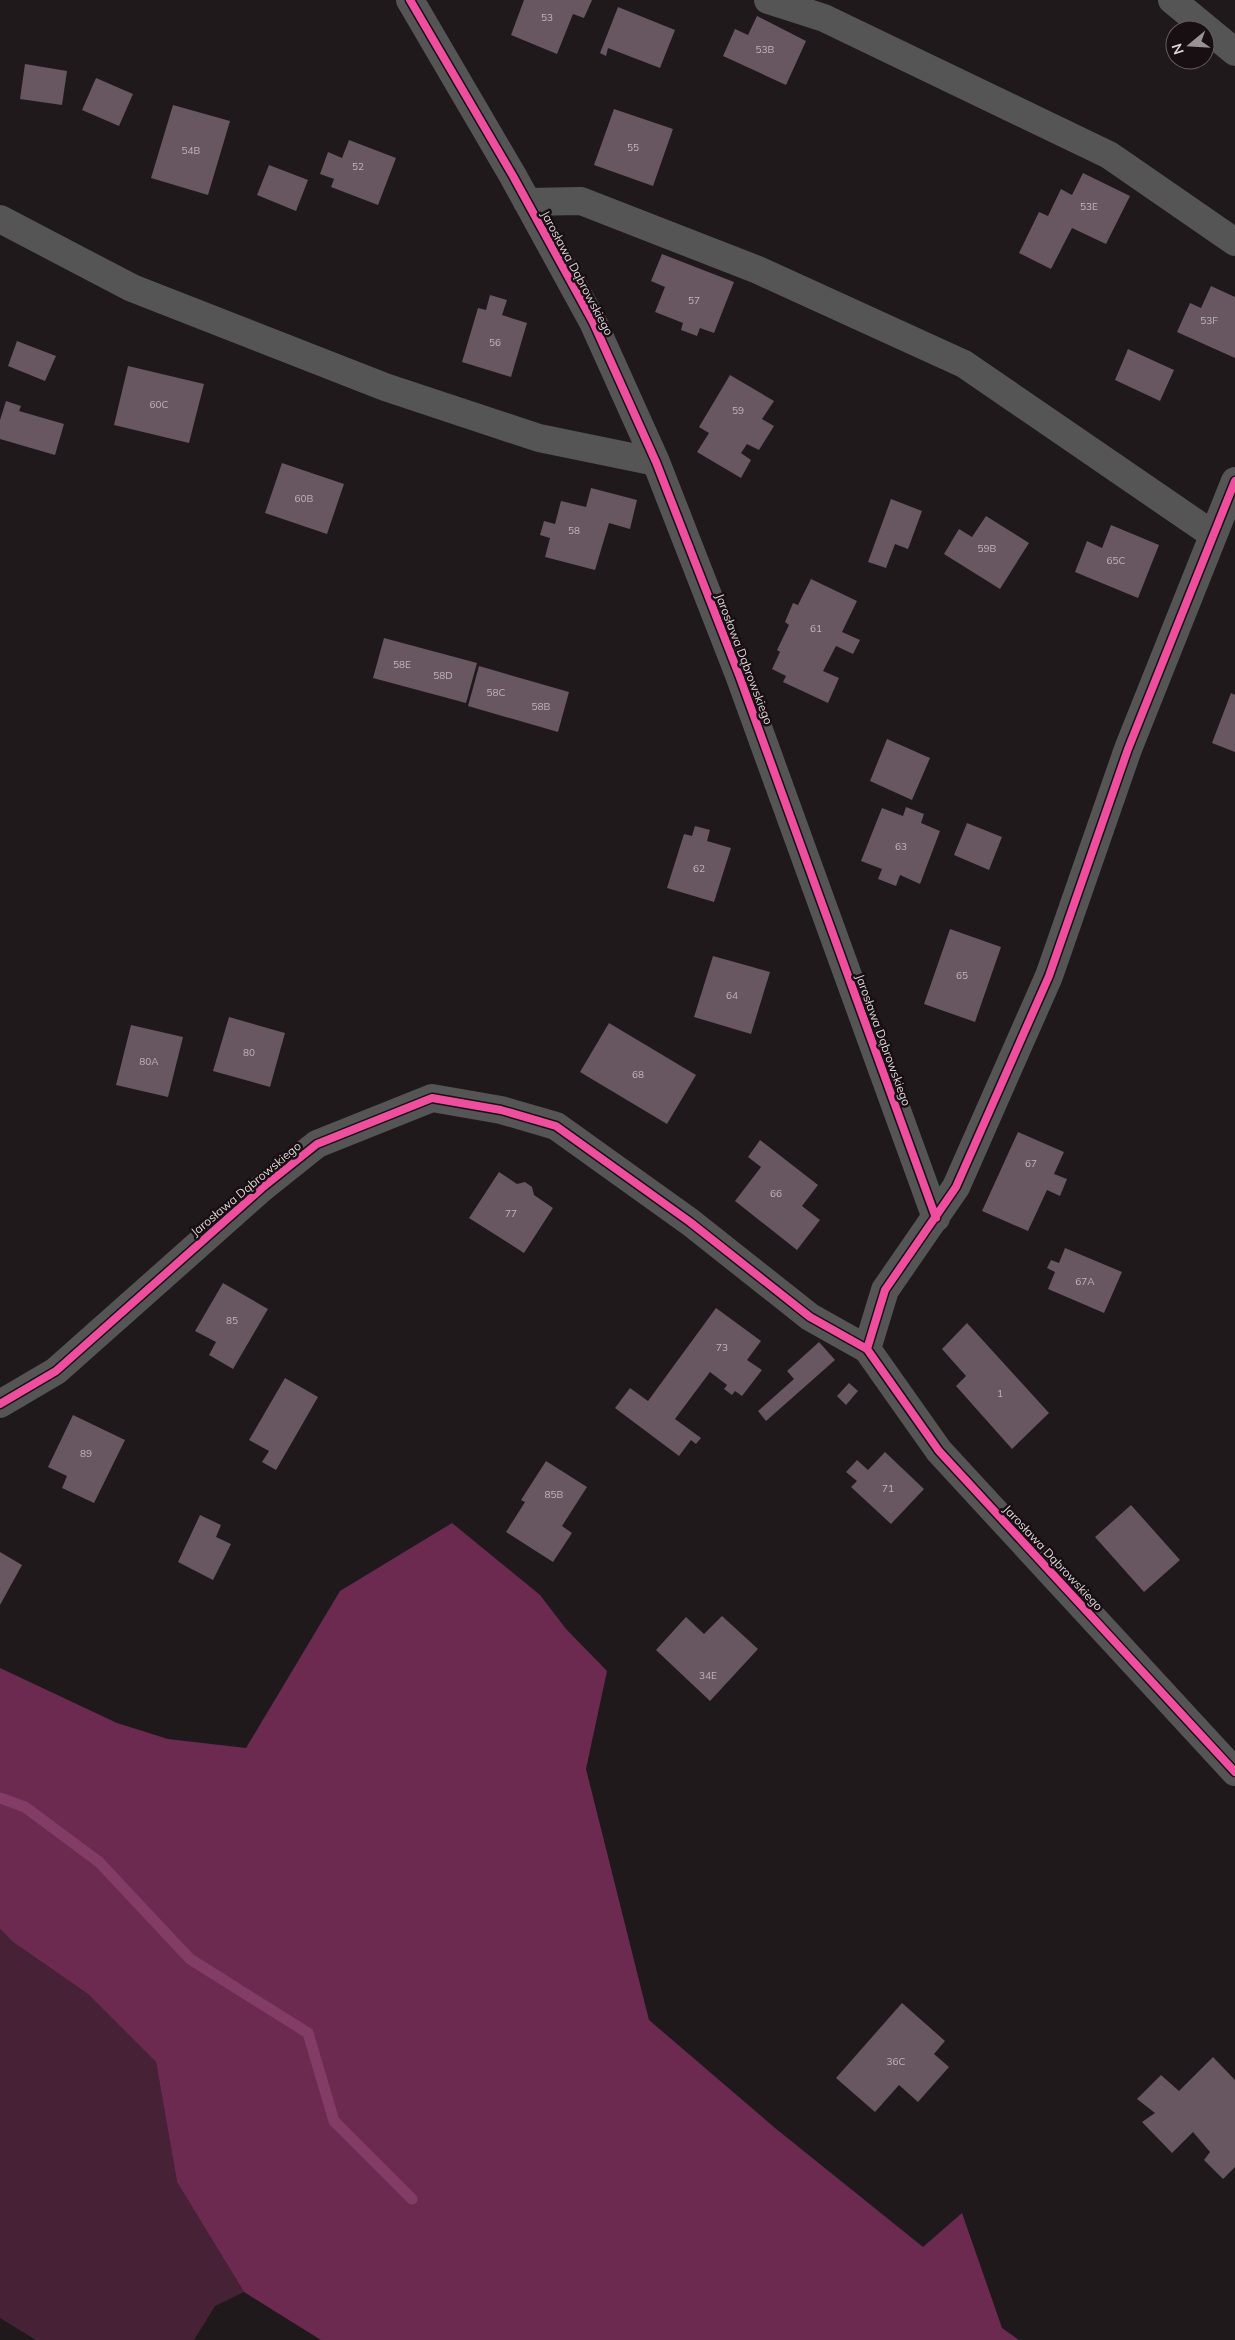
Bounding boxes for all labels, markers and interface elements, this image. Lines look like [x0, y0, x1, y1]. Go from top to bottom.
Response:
house number: 53 [541, 11, 553, 24]
north arrow [1165, 20, 1215, 70]
text: N [1167, 41, 1188, 57]
house number: 53B [756, 43, 775, 56]
house number: 55 [627, 141, 639, 154]
house number: 54B [182, 144, 201, 157]
house number: 52 [352, 160, 364, 173]
house number: 53E [1080, 200, 1098, 213]
street label: Jarosława Dąbrowskiego [538, 208, 617, 338]
house number: 57 [688, 294, 700, 307]
house number: 53F [1200, 314, 1218, 327]
house number: 56 [489, 336, 501, 349]
house number: 60C [150, 398, 169, 411]
house number: 59 [732, 404, 744, 417]
house number: 60B [295, 492, 314, 505]
house number: 58 [568, 524, 580, 537]
house number: 59B [978, 542, 997, 555]
house number: 65C [1107, 554, 1126, 567]
street label: Jarosława Dąbrowskiego [713, 591, 776, 727]
house number: 61 [810, 622, 822, 635]
house number: 58E [393, 658, 411, 671]
house number: 58D [433, 669, 453, 682]
house number: 58C [487, 686, 506, 699]
house number: 58B [532, 700, 551, 713]
house number: 63 [895, 840, 907, 853]
house number: 62 [693, 862, 705, 875]
house number: 65 [956, 969, 968, 982]
street label: Jarosława Dąbrowskiego [853, 972, 914, 1108]
house number: 64 [726, 989, 738, 1002]
house number: 80 [243, 1046, 255, 1059]
house number: 80A [139, 1055, 159, 1068]
house number: 68 [632, 1068, 644, 1081]
street label: Jarosława Dąbrowskiego [188, 1138, 304, 1239]
house number: 67 [1025, 1157, 1037, 1170]
house number: 66 [770, 1187, 782, 1200]
house number: 77 [505, 1207, 517, 1220]
house number: 67A [1075, 1275, 1095, 1288]
house number: 85 [226, 1314, 238, 1327]
house number: 73 [716, 1341, 728, 1354]
house number: 1 [997, 1387, 1003, 1400]
house number: 89 [80, 1447, 92, 1460]
house number: 71 [882, 1482, 894, 1495]
house number: 85B [545, 1488, 564, 1501]
street label: Jarosława Dąbrowskiego [1000, 1502, 1106, 1614]
house number: 34E [699, 1669, 717, 1682]
house number: 36C [887, 2055, 906, 2068]

